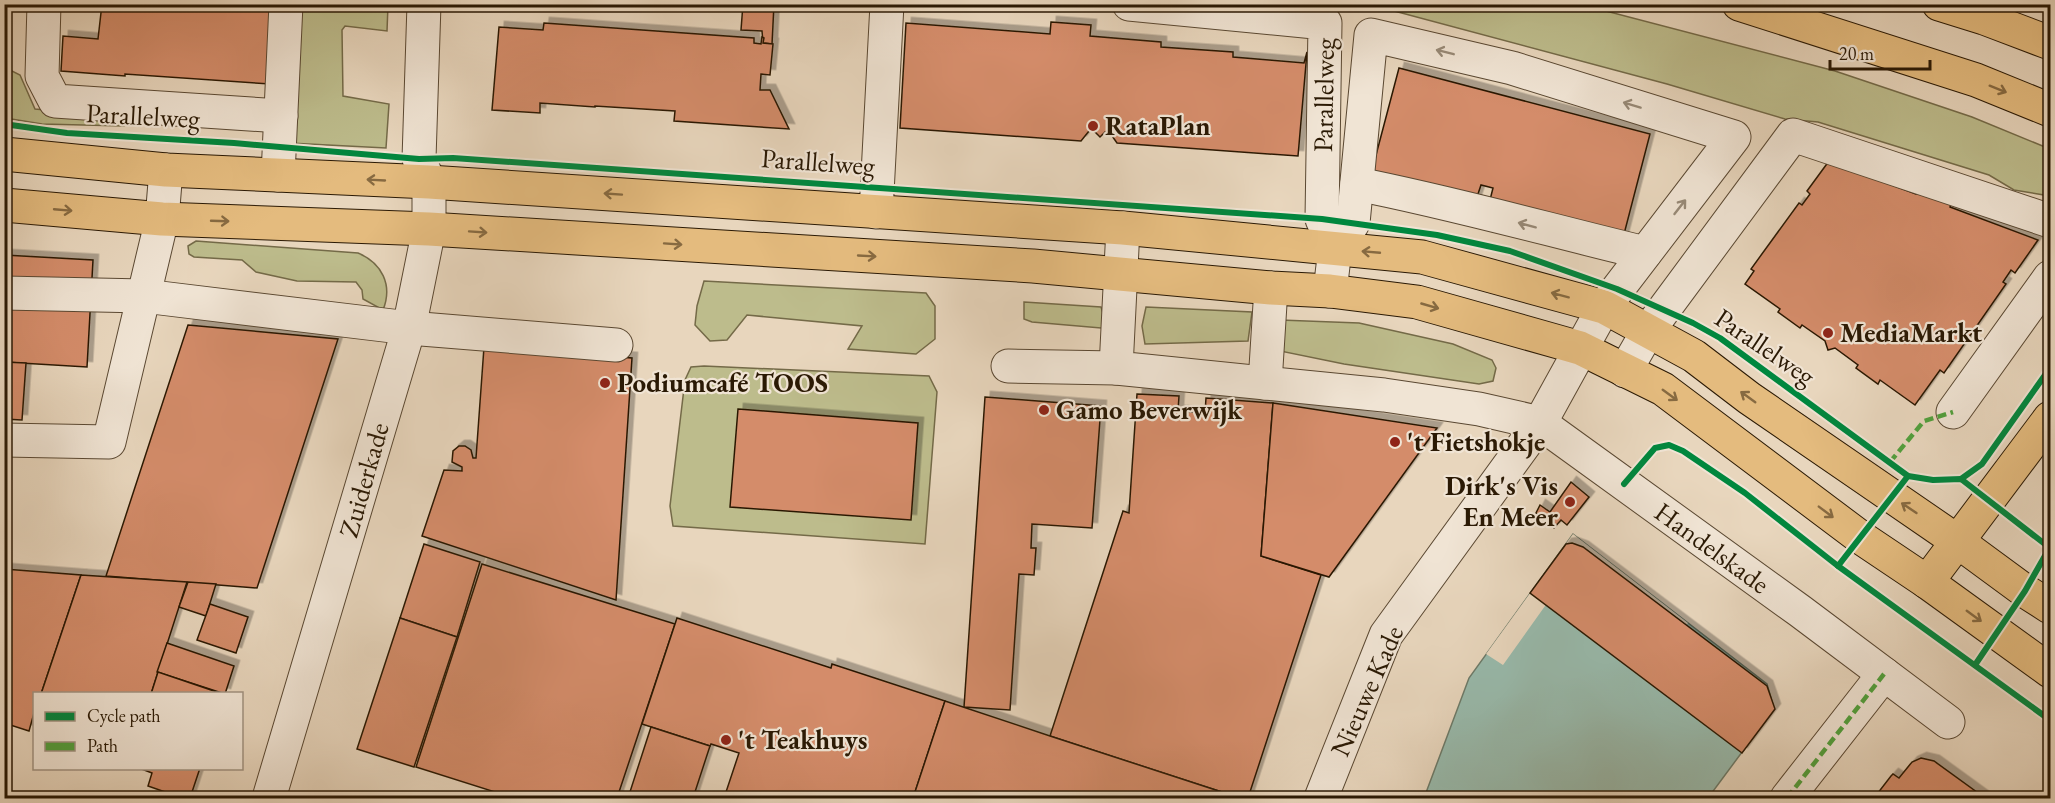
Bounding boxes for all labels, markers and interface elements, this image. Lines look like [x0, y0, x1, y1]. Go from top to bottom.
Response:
scale bar [1830, 33, 1930, 71]
street label: Parallelweg [1305, 37, 1342, 152]
text: 20 m [1839, 42, 1874, 65]
one-way arrow [1435, 46, 1454, 58]
one-way arrow [1988, 84, 2006, 95]
street label: Parallelweg [85, 95, 201, 136]
one-way arrow [1623, 99, 1642, 110]
place label: RataPlan [1105, 108, 1211, 143]
marker: RataPlan [1086, 119, 1100, 133]
street label: Parallelweg [760, 140, 876, 183]
one-way arrow [366, 174, 386, 185]
one-way arrow [603, 188, 623, 199]
one-way arrow [1674, 199, 1687, 215]
one-way arrow [52, 205, 72, 216]
one-way arrow [210, 216, 230, 227]
one-way arrow [1518, 219, 1537, 230]
one-way arrow [468, 227, 487, 238]
one-way arrow [662, 239, 682, 250]
one-way arrow [1361, 246, 1381, 257]
one-way arrow [857, 250, 877, 261]
one-way arrow [1551, 289, 1570, 300]
street label: Parallelweg [1708, 300, 1823, 393]
one-way arrow [1420, 301, 1439, 312]
place label: MediaMarkt [1840, 315, 1982, 350]
marker: MediaMarkt [1821, 326, 1835, 340]
place label: Podiumcafé TOOS [617, 365, 828, 400]
marker: Podiumcafé TOOS [598, 376, 612, 390]
one-way arrow [1662, 389, 1678, 401]
one-way arrow [1741, 391, 1757, 403]
place label: Gamo Beverwijk [1056, 392, 1243, 427]
marker: Gamo Beverwijk [1037, 403, 1051, 417]
street label: Zuiderkade [330, 418, 397, 541]
place label: 't Fietshokje [1407, 424, 1545, 459]
marker: 't Fietshokje [1388, 435, 1402, 449]
place label: Dirk's Vis En Meer [1445, 468, 1559, 534]
street label: Handelskade [1648, 494, 1777, 601]
marker: Dirk's Vis En Meer [1563, 495, 1577, 509]
one-way arrow [1901, 501, 1918, 513]
one-way arrow [1818, 506, 1834, 518]
one-way arrow [1966, 610, 1982, 622]
street label: Nieuwe Kade [1322, 620, 1411, 762]
legend [33, 692, 243, 770]
text: Cycle path [87, 704, 161, 727]
place label: 't Teakhuys [738, 722, 867, 757]
marker: 't Teakhuys [719, 733, 733, 747]
text: Path [87, 734, 118, 757]

